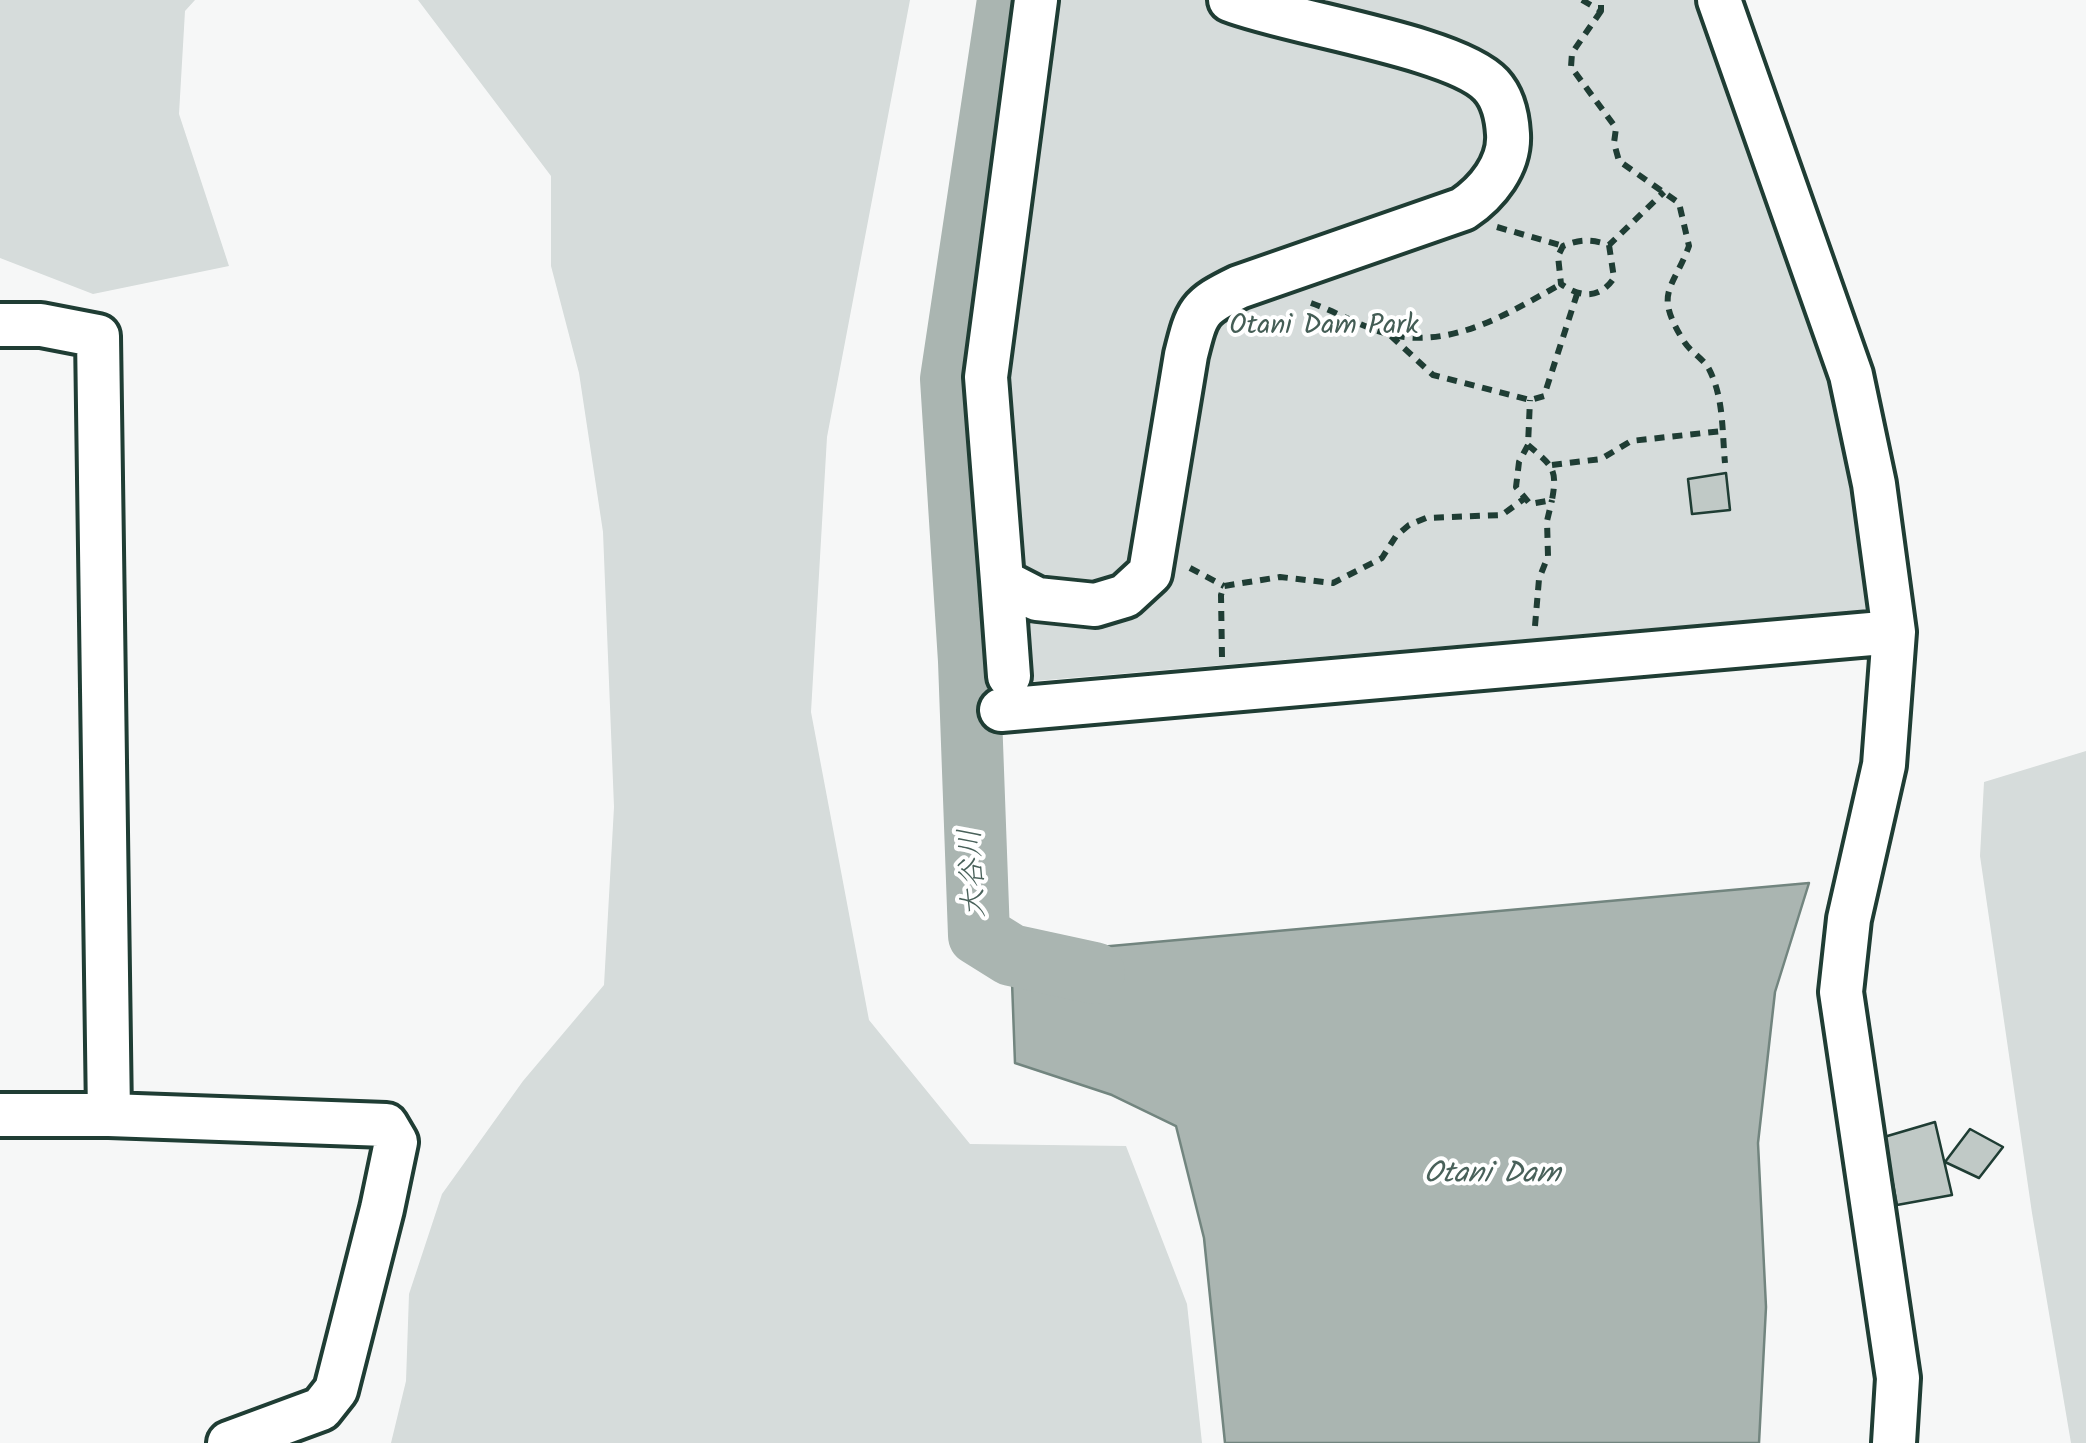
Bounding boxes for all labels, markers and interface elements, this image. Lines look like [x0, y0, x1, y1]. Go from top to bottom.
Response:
park label: Otani Dam Park [1229, 311, 1419, 345]
water label: 大谷川 [956, 827, 996, 919]
water label: Otani Dam [1424, 1159, 1560, 1195]

